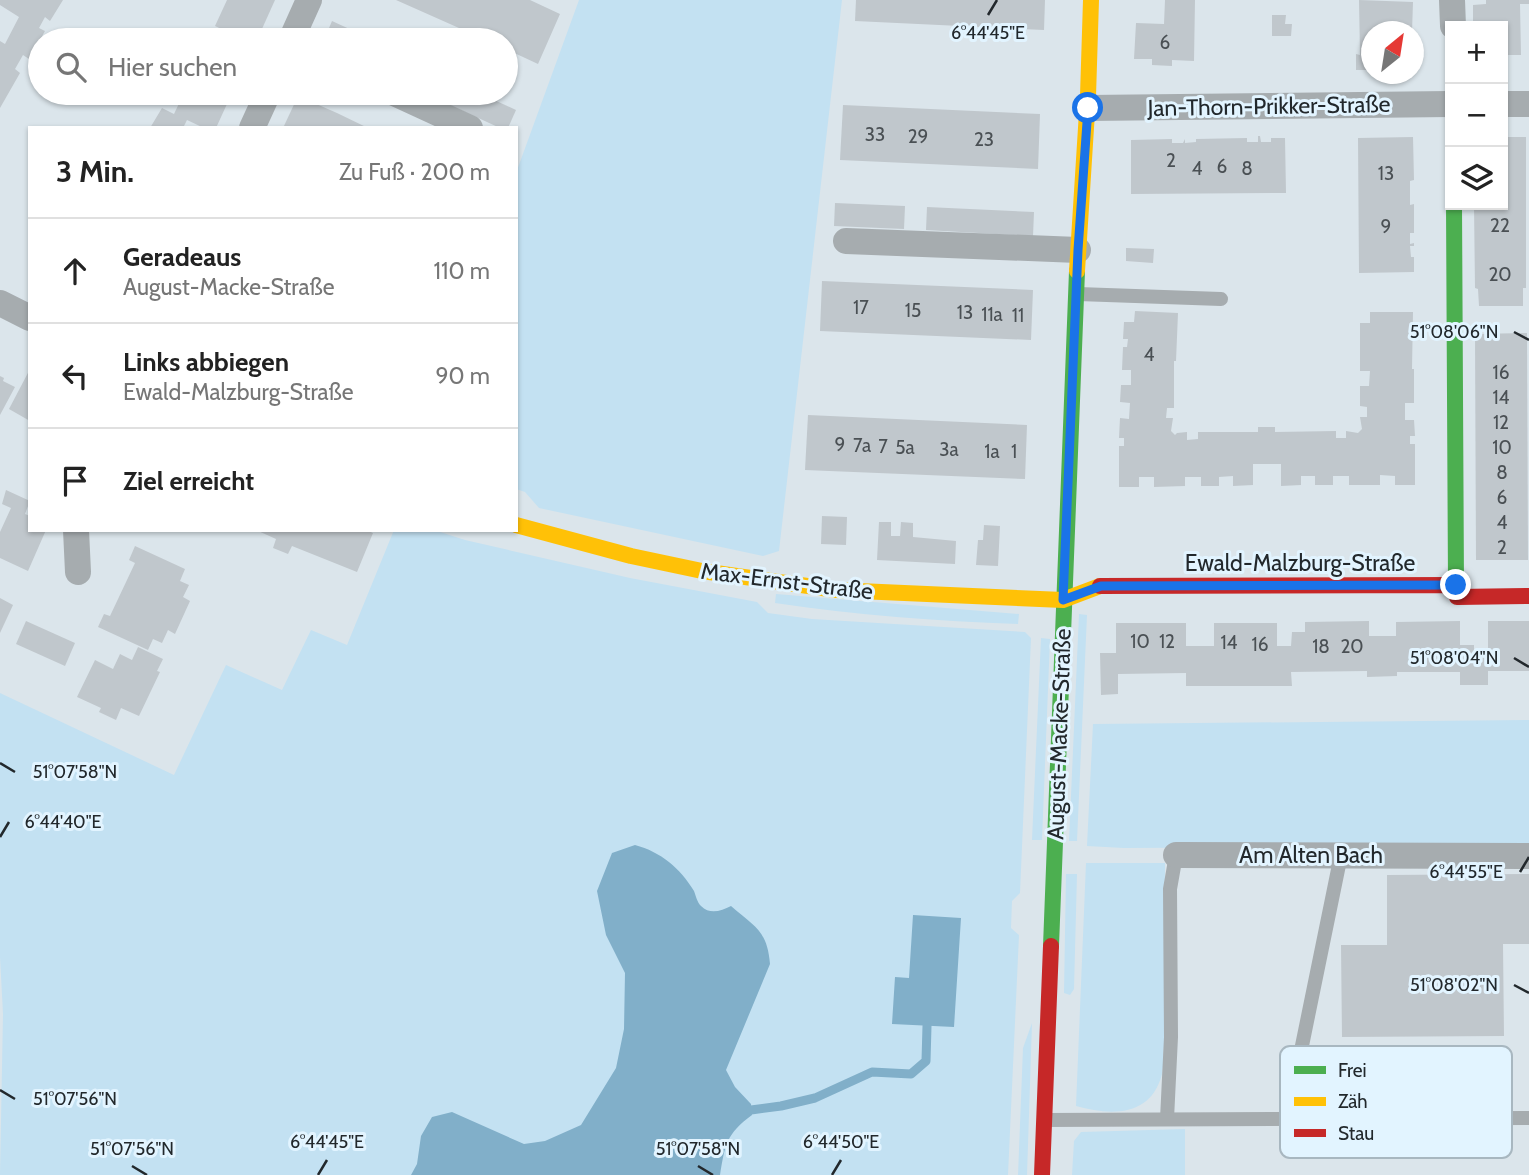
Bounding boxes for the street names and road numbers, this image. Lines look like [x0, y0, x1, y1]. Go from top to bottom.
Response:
street label: Jan-Thorn-Prikker-Straße [1146, 90, 1391, 122]
street label: Ewald-Malzburg-Straße [1185, 549, 1415, 577]
street label: Max-Ernst-Straße [699, 557, 875, 605]
street label: August-Macke-Straße [1041, 628, 1077, 840]
street label: Am Alten Bach [1239, 841, 1383, 869]

